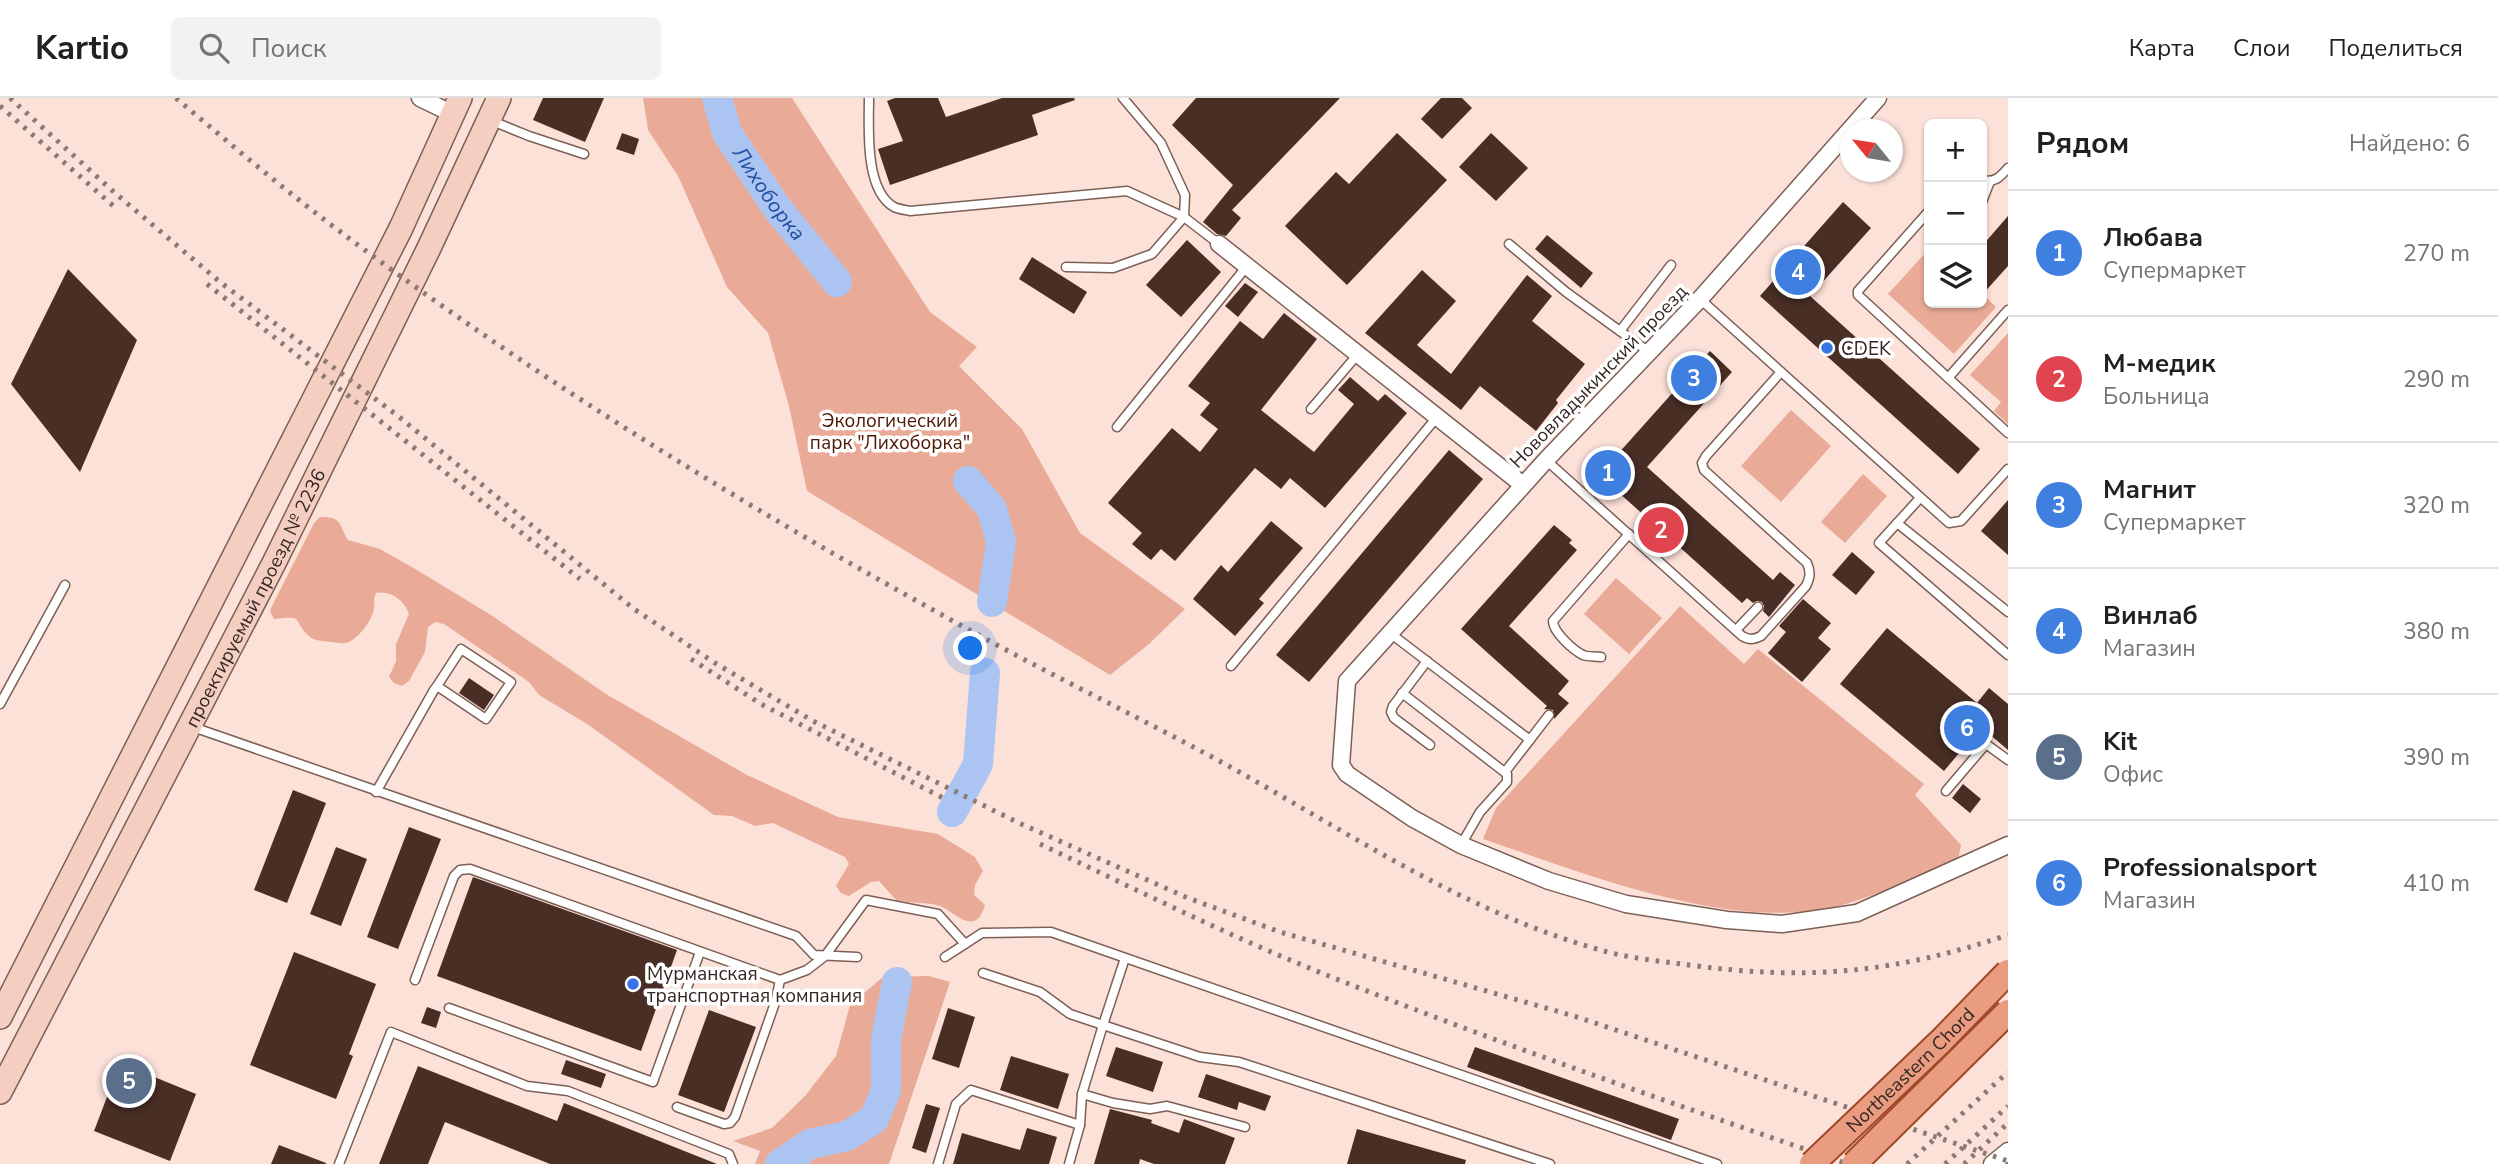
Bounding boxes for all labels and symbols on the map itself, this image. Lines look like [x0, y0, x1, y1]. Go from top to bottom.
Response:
north arrow [1840, 119, 1903, 182]
water label: Лихоборка [725, 140, 812, 246]
pin: 4 [1775, 246, 1821, 298]
street label: Нововладыкинский проезд [1504, 279, 1693, 474]
place label: CDEK [1841, 336, 1892, 362]
marker: CDEK [1819, 340, 1835, 356]
pin: 3 [1671, 352, 1717, 404]
park label: Экологический парк "Лихоборка" [810, 408, 970, 456]
pin: 1 [1585, 447, 1631, 499]
street label: проектируемый проезд № 2236 [179, 465, 332, 732]
pin: 2 [1638, 504, 1684, 556]
your location [953, 631, 987, 665]
pin: 6 [1944, 702, 1990, 754]
place label: Мурманская транспортная компания [647, 961, 862, 1009]
marker: Мурманская транспортная компания [625, 976, 641, 992]
street label: Northeastern Chord [1841, 1002, 1981, 1139]
pin: 5 [106, 1055, 152, 1107]

